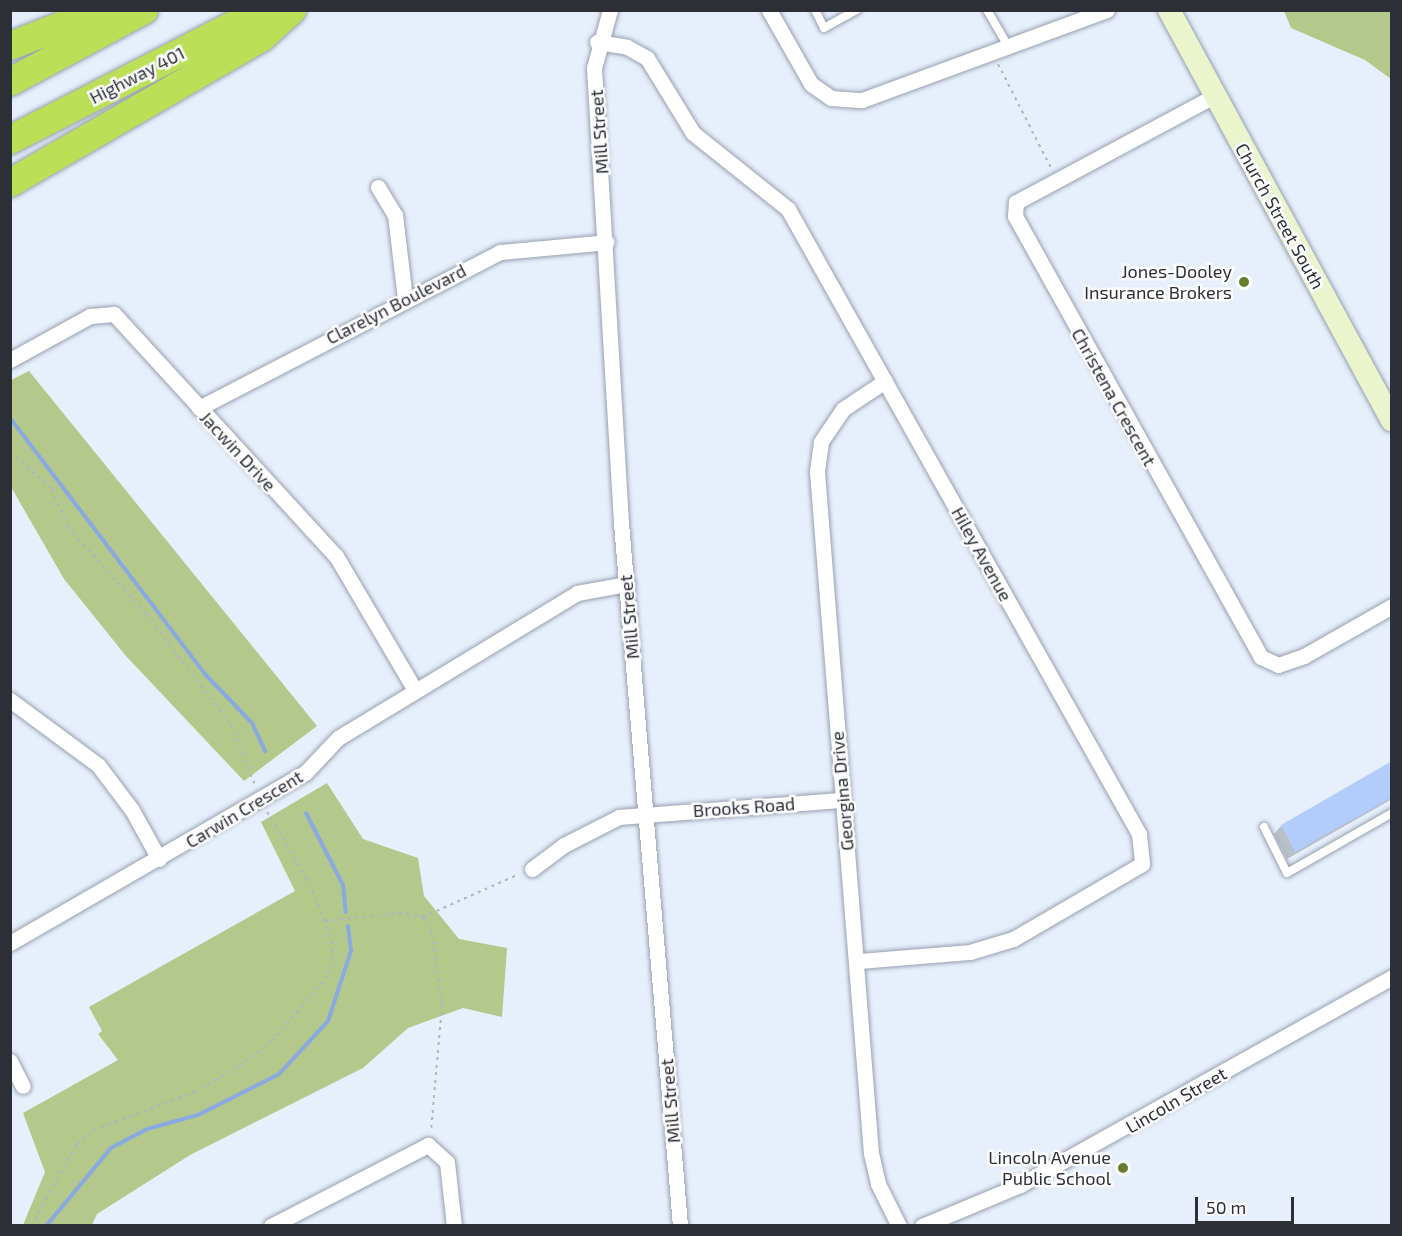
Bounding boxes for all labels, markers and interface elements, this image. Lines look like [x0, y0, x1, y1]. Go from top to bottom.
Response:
street label: Highway 401 [86, 42, 188, 108]
street label: Mill Street [585, 89, 613, 175]
street label: Church Street South [1231, 139, 1329, 293]
street label: Clarelyn Boulevard [322, 259, 470, 349]
place label: Jones-Dooley Insurance Brokers [1084, 261, 1232, 304]
marker: Jones-Dooley Insurance Brokers [1237, 275, 1251, 289]
street label: Christena Crescent [1067, 324, 1161, 470]
street label: Jacwin Drive [196, 407, 280, 495]
street label: Hiley Avenue [947, 503, 1017, 605]
street label: Mill Street [615, 574, 643, 660]
street label: Georgina Drive [826, 730, 858, 852]
street label: Carwin Crescent [182, 766, 306, 852]
street label: Brooks Road [692, 793, 796, 821]
street label: Mill Street [656, 1058, 684, 1144]
street label: Lincoln Street [1122, 1062, 1230, 1138]
place label: Lincoln Avenue Public School [988, 1147, 1111, 1190]
marker: Lincoln Avenue Public School [1116, 1161, 1130, 1175]
scale bar [1198, 1185, 1297, 1223]
text: 50 m [1206, 1196, 1246, 1218]

